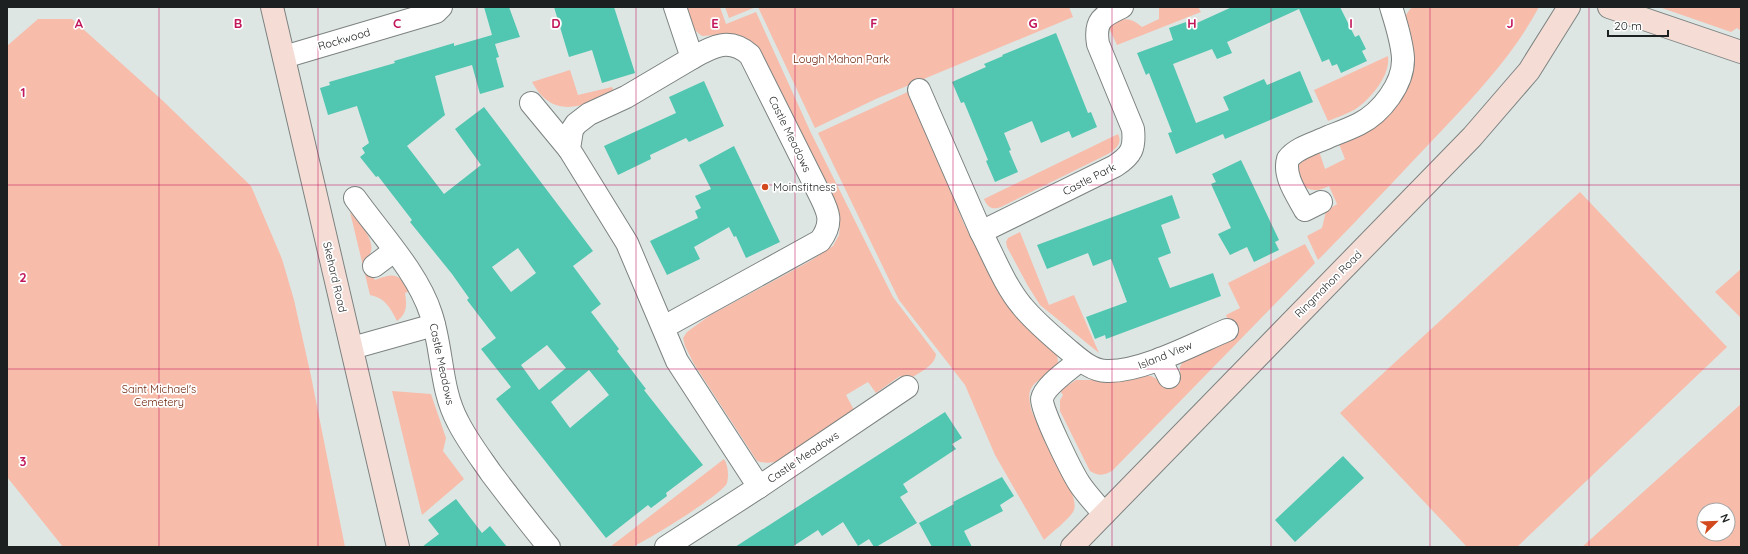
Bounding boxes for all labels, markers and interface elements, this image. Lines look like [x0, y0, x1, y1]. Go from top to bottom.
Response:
scale bar [1608, 12, 1668, 38]
text: A [75, 15, 84, 31]
text: B [234, 15, 242, 31]
text: C [393, 15, 401, 31]
text: D [551, 15, 561, 31]
text: E [711, 15, 719, 31]
text: F [870, 15, 878, 31]
text: G [1028, 15, 1038, 31]
text: H [1187, 15, 1197, 31]
text: I [1349, 15, 1353, 31]
text: J [1506, 15, 1514, 31]
text: 20 m [1614, 18, 1642, 33]
street label: Rockwood [316, 25, 372, 53]
park label: Lough Mahon Park [793, 52, 889, 66]
text: 1 [20, 84, 26, 100]
street label: Castle Meadows [765, 94, 815, 174]
street label: Castle Park [1060, 160, 1118, 198]
place label: Moinsfitness [773, 180, 836, 194]
marker: Moinsfitness [760, 182, 770, 192]
street label: Skehard Road [320, 240, 350, 314]
street label: Ringmahon Road [1292, 248, 1364, 320]
text: 2 [19, 269, 27, 285]
street label: Castle Meadows [427, 322, 457, 406]
street label: Island View [1136, 338, 1194, 372]
park label: Saint Michael's Cemetery [122, 382, 196, 409]
street label: Castle Meadows [765, 428, 841, 486]
text: 3 [20, 453, 27, 469]
north arrow [1696, 502, 1736, 542]
text: N [1717, 512, 1733, 525]

